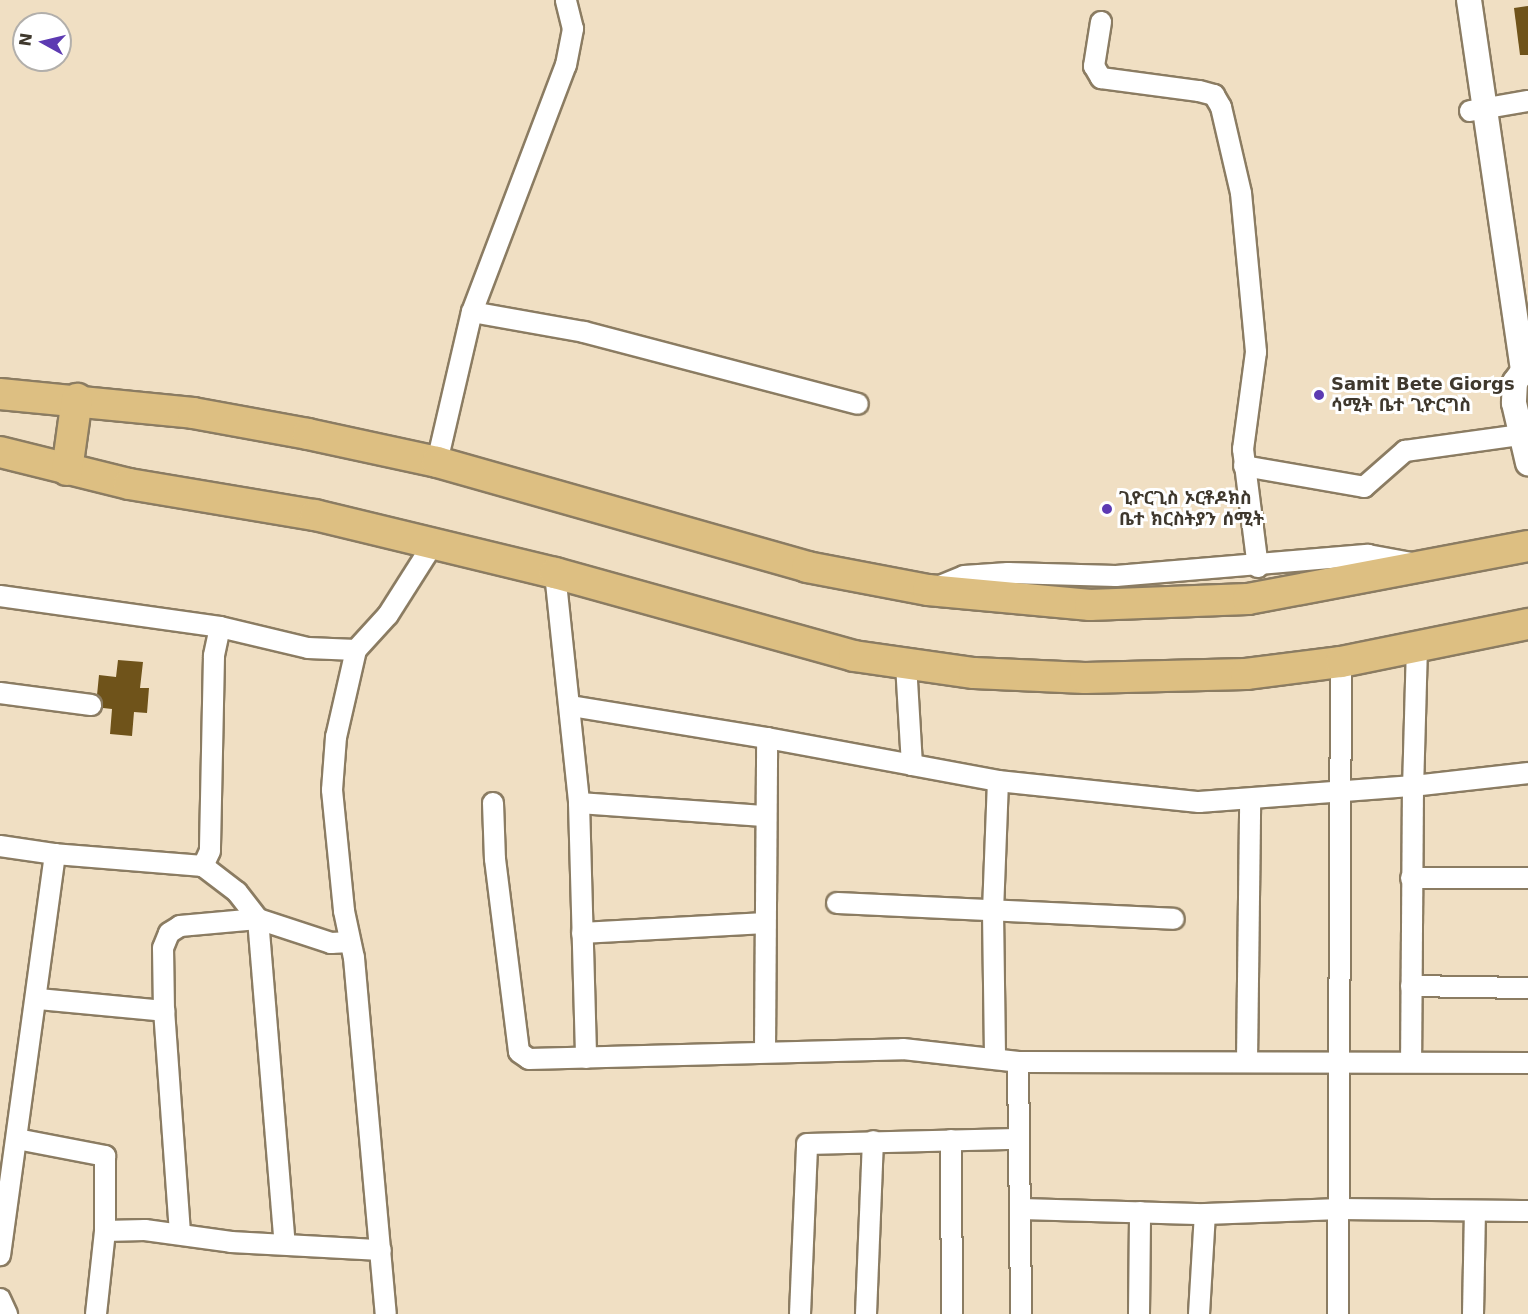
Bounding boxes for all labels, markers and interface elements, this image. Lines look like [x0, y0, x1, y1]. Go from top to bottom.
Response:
north arrow [12, 12, 72, 72]
text: N [15, 32, 36, 48]
place label: Samit Bete Giorgs ሳሚት ቤተ ጊዮርግስ [1331, 374, 1515, 416]
marker: Samit Bete Giorgs ሳሚት ቤተ ጊዮርግስ [1312, 388, 1326, 402]
place label: ጊዮርጊስ ኦርቶዶክስ ቤተ ክርስትያን ሰሚት [1119, 488, 1264, 530]
marker: ጊዮርጊስ ኦርቶዶክስ ቤተ ክርስትያን ሰሚት [1100, 502, 1114, 516]

